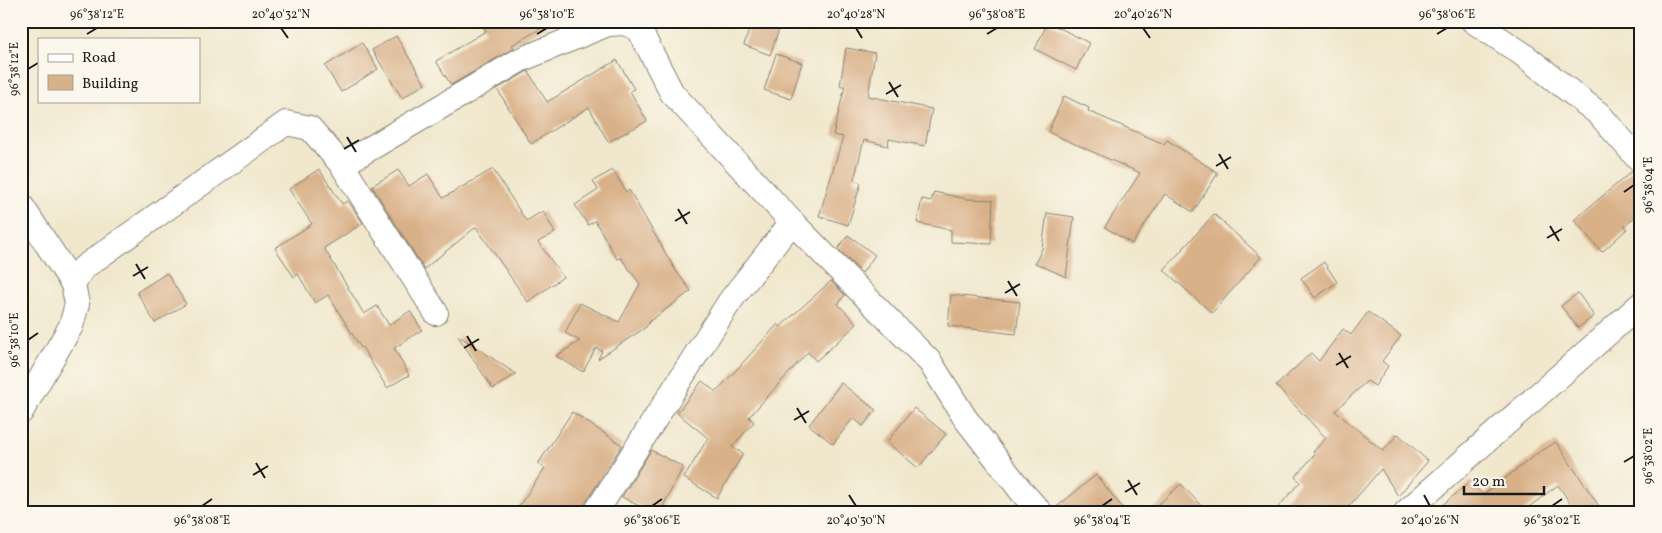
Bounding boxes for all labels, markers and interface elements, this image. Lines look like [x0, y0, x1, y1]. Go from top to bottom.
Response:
text: 96°38'12"E [70, 7, 124, 23]
text: 20°40'32"N [252, 7, 310, 23]
text: 96°38'10"E [520, 7, 574, 23]
text: 20°40'28"N [827, 7, 885, 23]
text: 96°38'08"E [969, 7, 1025, 23]
text: 20°40'26"N [1114, 7, 1172, 23]
text: 96°38'06"E [1419, 7, 1475, 23]
legend [38, 38, 200, 102]
text: 96°38'12"E [7, 42, 23, 96]
text: Road [82, 48, 116, 69]
text: Building [82, 74, 139, 95]
text: 96°38'04"E [1641, 157, 1657, 213]
text: 96°38'10"E [7, 313, 23, 367]
text: 96°38'02"E [1641, 428, 1657, 484]
scale bar [1464, 463, 1544, 495]
text: 20 m [1472, 472, 1505, 493]
text: 96°38'08"E [174, 513, 230, 529]
text: 96°38'06"E [624, 513, 680, 529]
text: 20°40'30"N [826, 513, 886, 529]
text: 96°38'04"E [1074, 513, 1130, 529]
text: 20°40'26"N [1401, 513, 1459, 529]
text: 96°38'02"E [1524, 513, 1580, 529]

